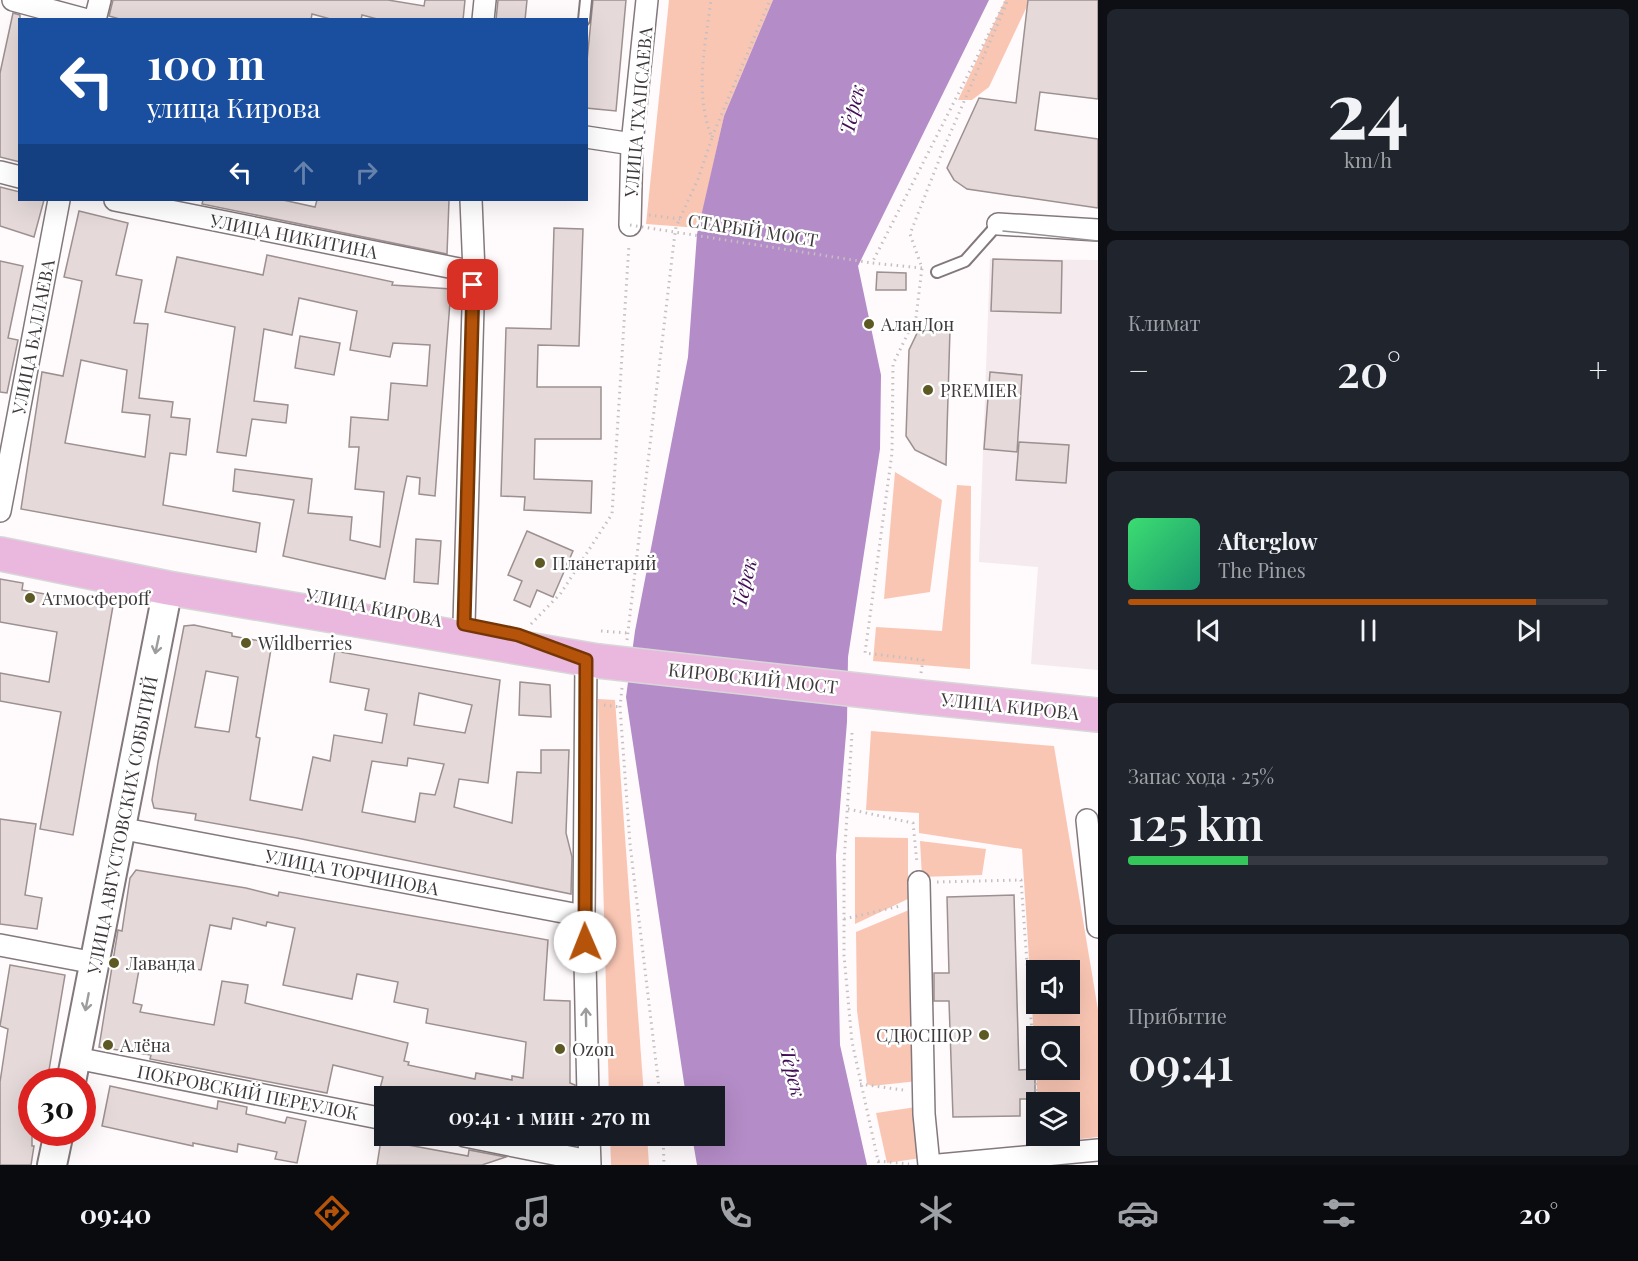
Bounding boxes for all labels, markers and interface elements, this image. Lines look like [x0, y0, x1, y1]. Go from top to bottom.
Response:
street label: УЛИЦА ТХАПСАЕВА [619, 25, 657, 199]
text: 100 m [147, 35, 265, 91]
icon: left [48, 42, 126, 120]
text: 24 [1327, 55, 1409, 159]
water label: Терек [832, 81, 870, 137]
text: улица Кирова [147, 89, 321, 125]
text: km/h [1344, 146, 1392, 173]
icon: left [224, 156, 257, 189]
icon: ahead [287, 156, 320, 189]
icon: right [350, 156, 383, 189]
street label: УЛИЦА НИКИТИНА [207, 208, 381, 264]
street label: СТАРЫЙ МОСТ [686, 208, 820, 252]
street label: УЛИЦА БАЛЛАЕВА [6, 257, 60, 418]
pin [447, 259, 498, 310]
icon: arrive [456, 268, 489, 301]
text: Климат [1128, 309, 1201, 336]
place label: АланДон [880, 312, 954, 336]
marker: АланДон [862, 317, 876, 331]
text: 20° [1337, 339, 1401, 399]
text: − [1128, 347, 1149, 391]
text: + [1589, 347, 1608, 391]
place label: PREMIER [940, 378, 1018, 402]
marker: PREMIER [921, 383, 935, 397]
text: Afterglow [1218, 526, 1318, 556]
place label: Планетарий [552, 551, 657, 575]
water label: Терек [724, 555, 762, 611]
marker: Планетарий [533, 556, 547, 570]
text: The Pines [1218, 556, 1306, 583]
street label: УЛИЦА КИРОВА [303, 582, 445, 632]
place label: Атмосферoff [41, 586, 151, 610]
marker: Атмосферoff [23, 591, 37, 605]
icon: previous [1192, 614, 1225, 647]
icon: pause [1352, 614, 1385, 647]
icon: next [1512, 614, 1545, 647]
place label: Wildberries [257, 631, 352, 655]
one-way arrow [151, 635, 162, 655]
marker: Wildberries [239, 636, 253, 650]
street label: КИРОВСКИЙ МОСТ [667, 657, 839, 699]
street label: УЛИЦА АВГУСТОВСКИХ СОБЫТИЙ [81, 674, 163, 977]
street label: УЛИЦА КИРОВА [939, 687, 1081, 725]
text: Запас хода · 25% [1128, 762, 1274, 789]
text: 125 km [1128, 792, 1264, 852]
street label: УЛИЦА ТОРЧИНОВА [262, 843, 442, 901]
position arrow [553, 910, 617, 974]
place label: Лаванда [125, 951, 195, 975]
marker: Лаванда [107, 956, 121, 970]
map controls [1026, 960, 1080, 1146]
button: sound [1026, 960, 1080, 1014]
one-way arrow [81, 991, 92, 1011]
text: Прибытие [1128, 1002, 1227, 1029]
one-way arrow [581, 1008, 592, 1028]
place label: СДЮСШОР [876, 1023, 972, 1047]
button: search [1026, 1026, 1080, 1080]
marker: СДЮСШОР [977, 1028, 991, 1042]
text: 09:41 [1128, 1032, 1234, 1092]
place label: Алёна [119, 1033, 171, 1057]
place label: Ozon [572, 1037, 615, 1061]
marker: Алёна [101, 1038, 115, 1052]
marker: Ozon [553, 1042, 567, 1056]
water label: Терек [775, 1044, 813, 1100]
street label: ПОКРОВСКИЙ ПЕРЕУЛОК [135, 1059, 361, 1125]
speed limit sign: 30 [18, 1068, 96, 1146]
button: layers [1026, 1092, 1080, 1146]
text: 09:41 · 1 мин · 270 m [448, 1101, 651, 1131]
icon: directions [311, 1192, 353, 1234]
icon: music [512, 1192, 554, 1234]
icon: phone [714, 1192, 756, 1234]
icon: climate [915, 1192, 957, 1234]
icon: car [1117, 1192, 1159, 1234]
icon: filters [1318, 1192, 1360, 1234]
text: 09:40 [80, 1195, 152, 1231]
text: 20° [1519, 1195, 1558, 1231]

